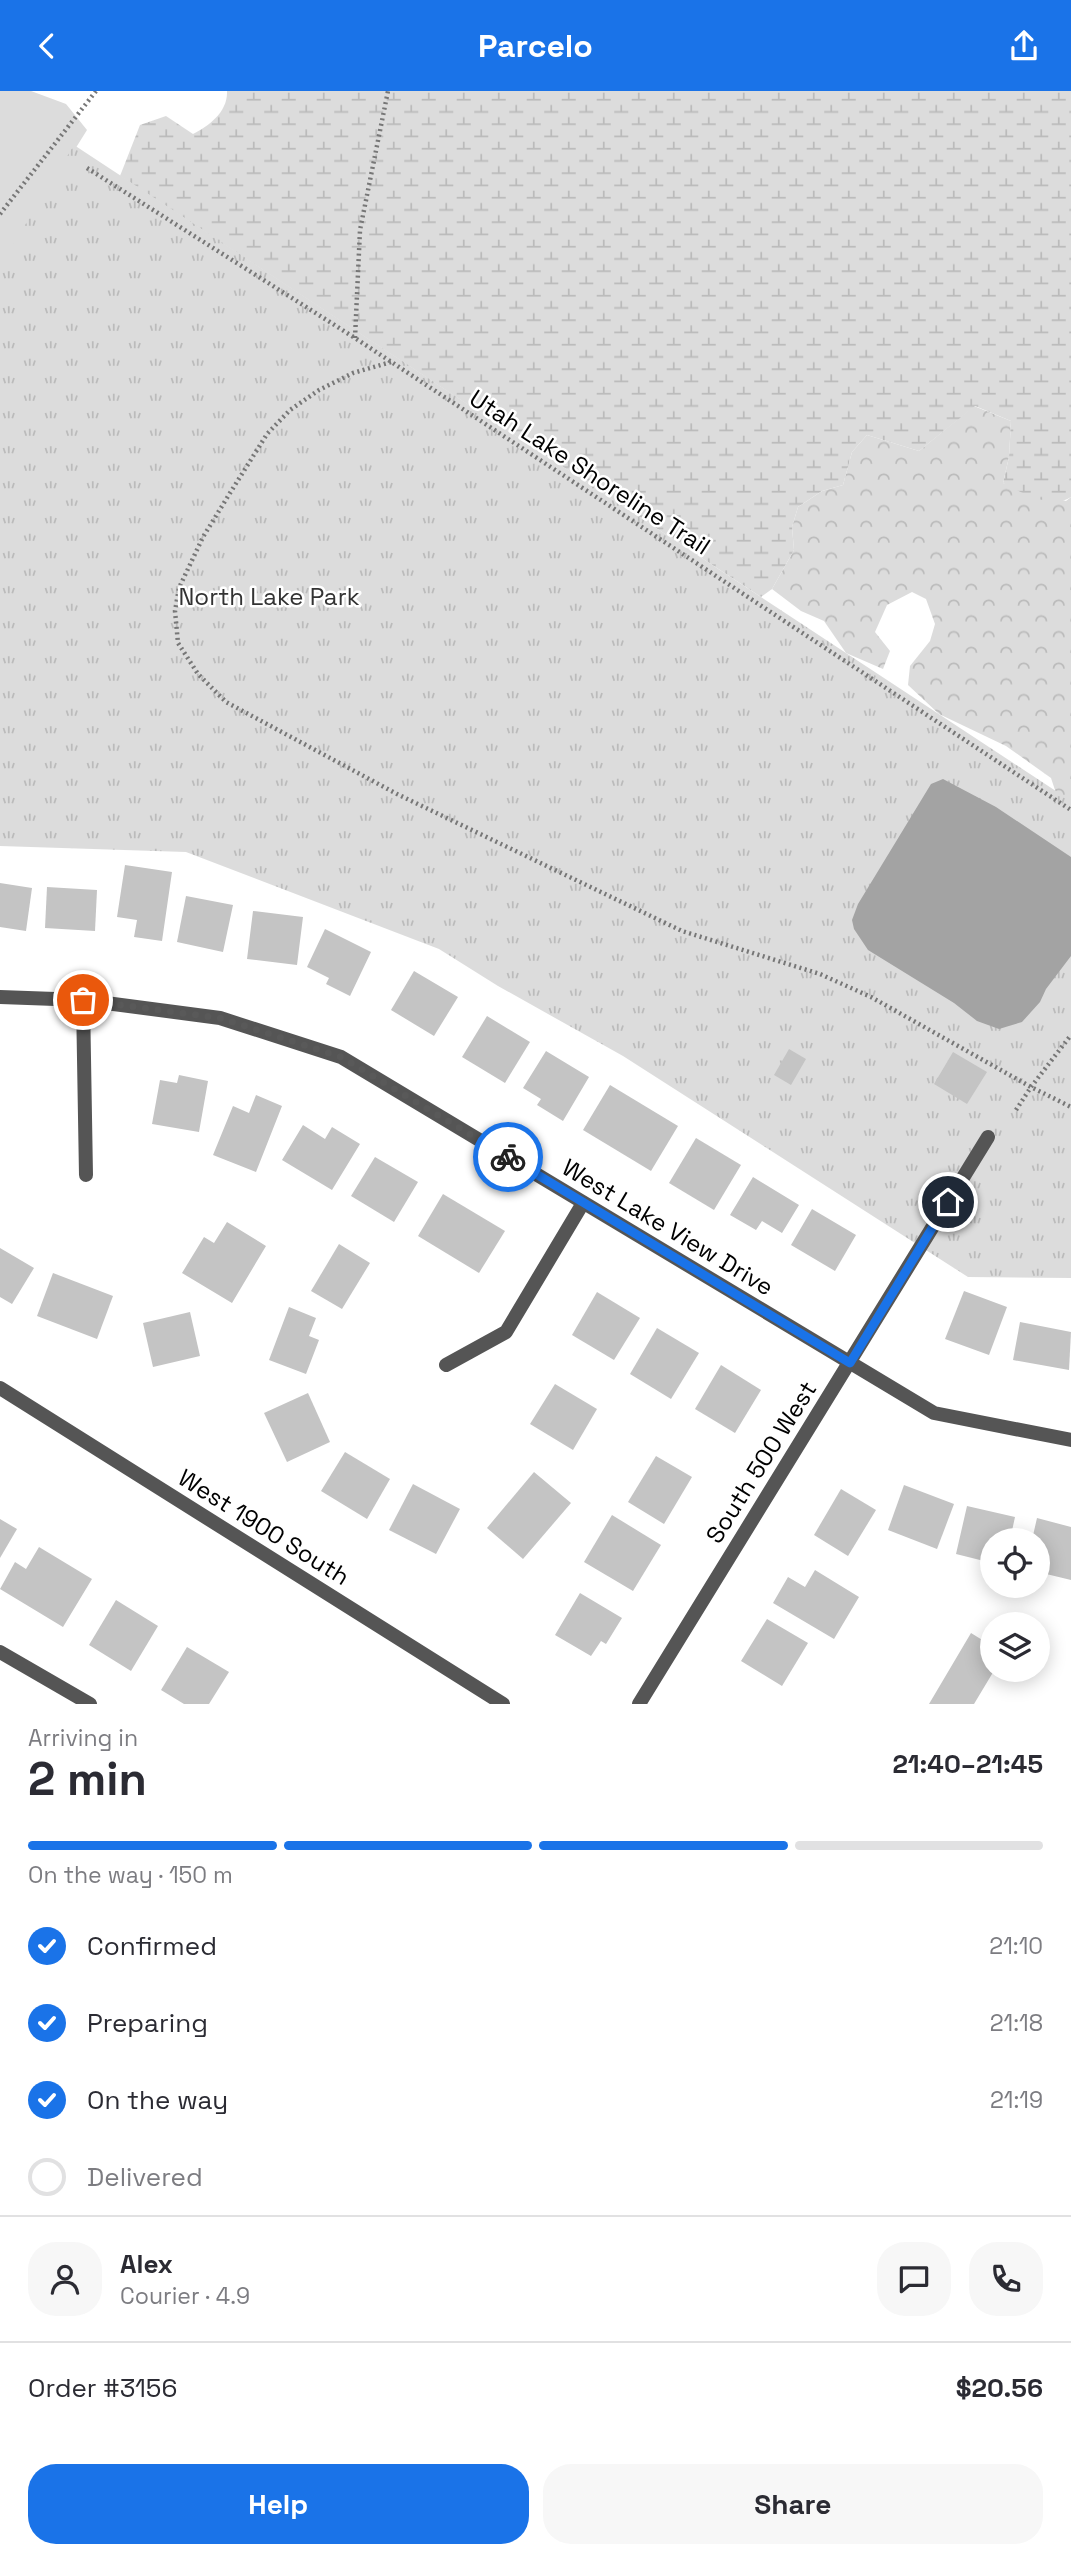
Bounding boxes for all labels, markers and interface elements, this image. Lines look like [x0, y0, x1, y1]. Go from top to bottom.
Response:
text: Parcelo [478, 26, 593, 66]
icon: back [28, 27, 66, 65]
icon: share [1005, 27, 1043, 65]
street label: Utah Lake Shoreline Trail [464, 382, 716, 562]
park label: North Lake Park [178, 581, 360, 612]
pin [53, 970, 113, 1030]
icon: bag [64, 981, 102, 1019]
courier [473, 1122, 543, 1192]
icon: bike [489, 1138, 527, 1176]
street label: West Lake View Drive [557, 1152, 779, 1302]
pin [918, 1172, 978, 1232]
icon: home [929, 1183, 967, 1221]
street label: South 500 West [699, 1375, 823, 1549]
street label: West 1900 South [173, 1462, 355, 1592]
map controls [980, 1528, 1050, 1682]
button: locate [980, 1528, 1050, 1598]
button: layers [980, 1612, 1050, 1682]
text: Arriving in [28, 1723, 138, 1753]
text: 21:40–21:45 [892, 1747, 1043, 1781]
text: 2 min [28, 1750, 147, 1808]
text: On the way · 150 m [28, 1860, 233, 1890]
icon: check [28, 1927, 66, 1965]
text: Confirmed [87, 1929, 217, 1963]
text: 21:10 [989, 1931, 1043, 1961]
icon: check [28, 2004, 66, 2042]
text: Preparing [87, 2006, 208, 2040]
text: 21:18 [990, 2008, 1043, 2038]
icon: check [28, 2081, 66, 2119]
text: On the way [87, 2083, 228, 2117]
text: 21:19 [990, 2085, 1043, 2115]
text: Delivered [87, 2160, 203, 2194]
button: person [28, 2242, 102, 2316]
button: chat [877, 2242, 951, 2316]
button: phone [969, 2242, 1043, 2316]
text: Alex [120, 2247, 173, 2281]
text: Courier · 4.9 [120, 2281, 250, 2311]
text: Order #3156 [28, 2371, 177, 2405]
text: $20.56 [956, 2371, 1043, 2405]
button: Help [28, 2464, 529, 2544]
button: Share [543, 2464, 1043, 2544]

